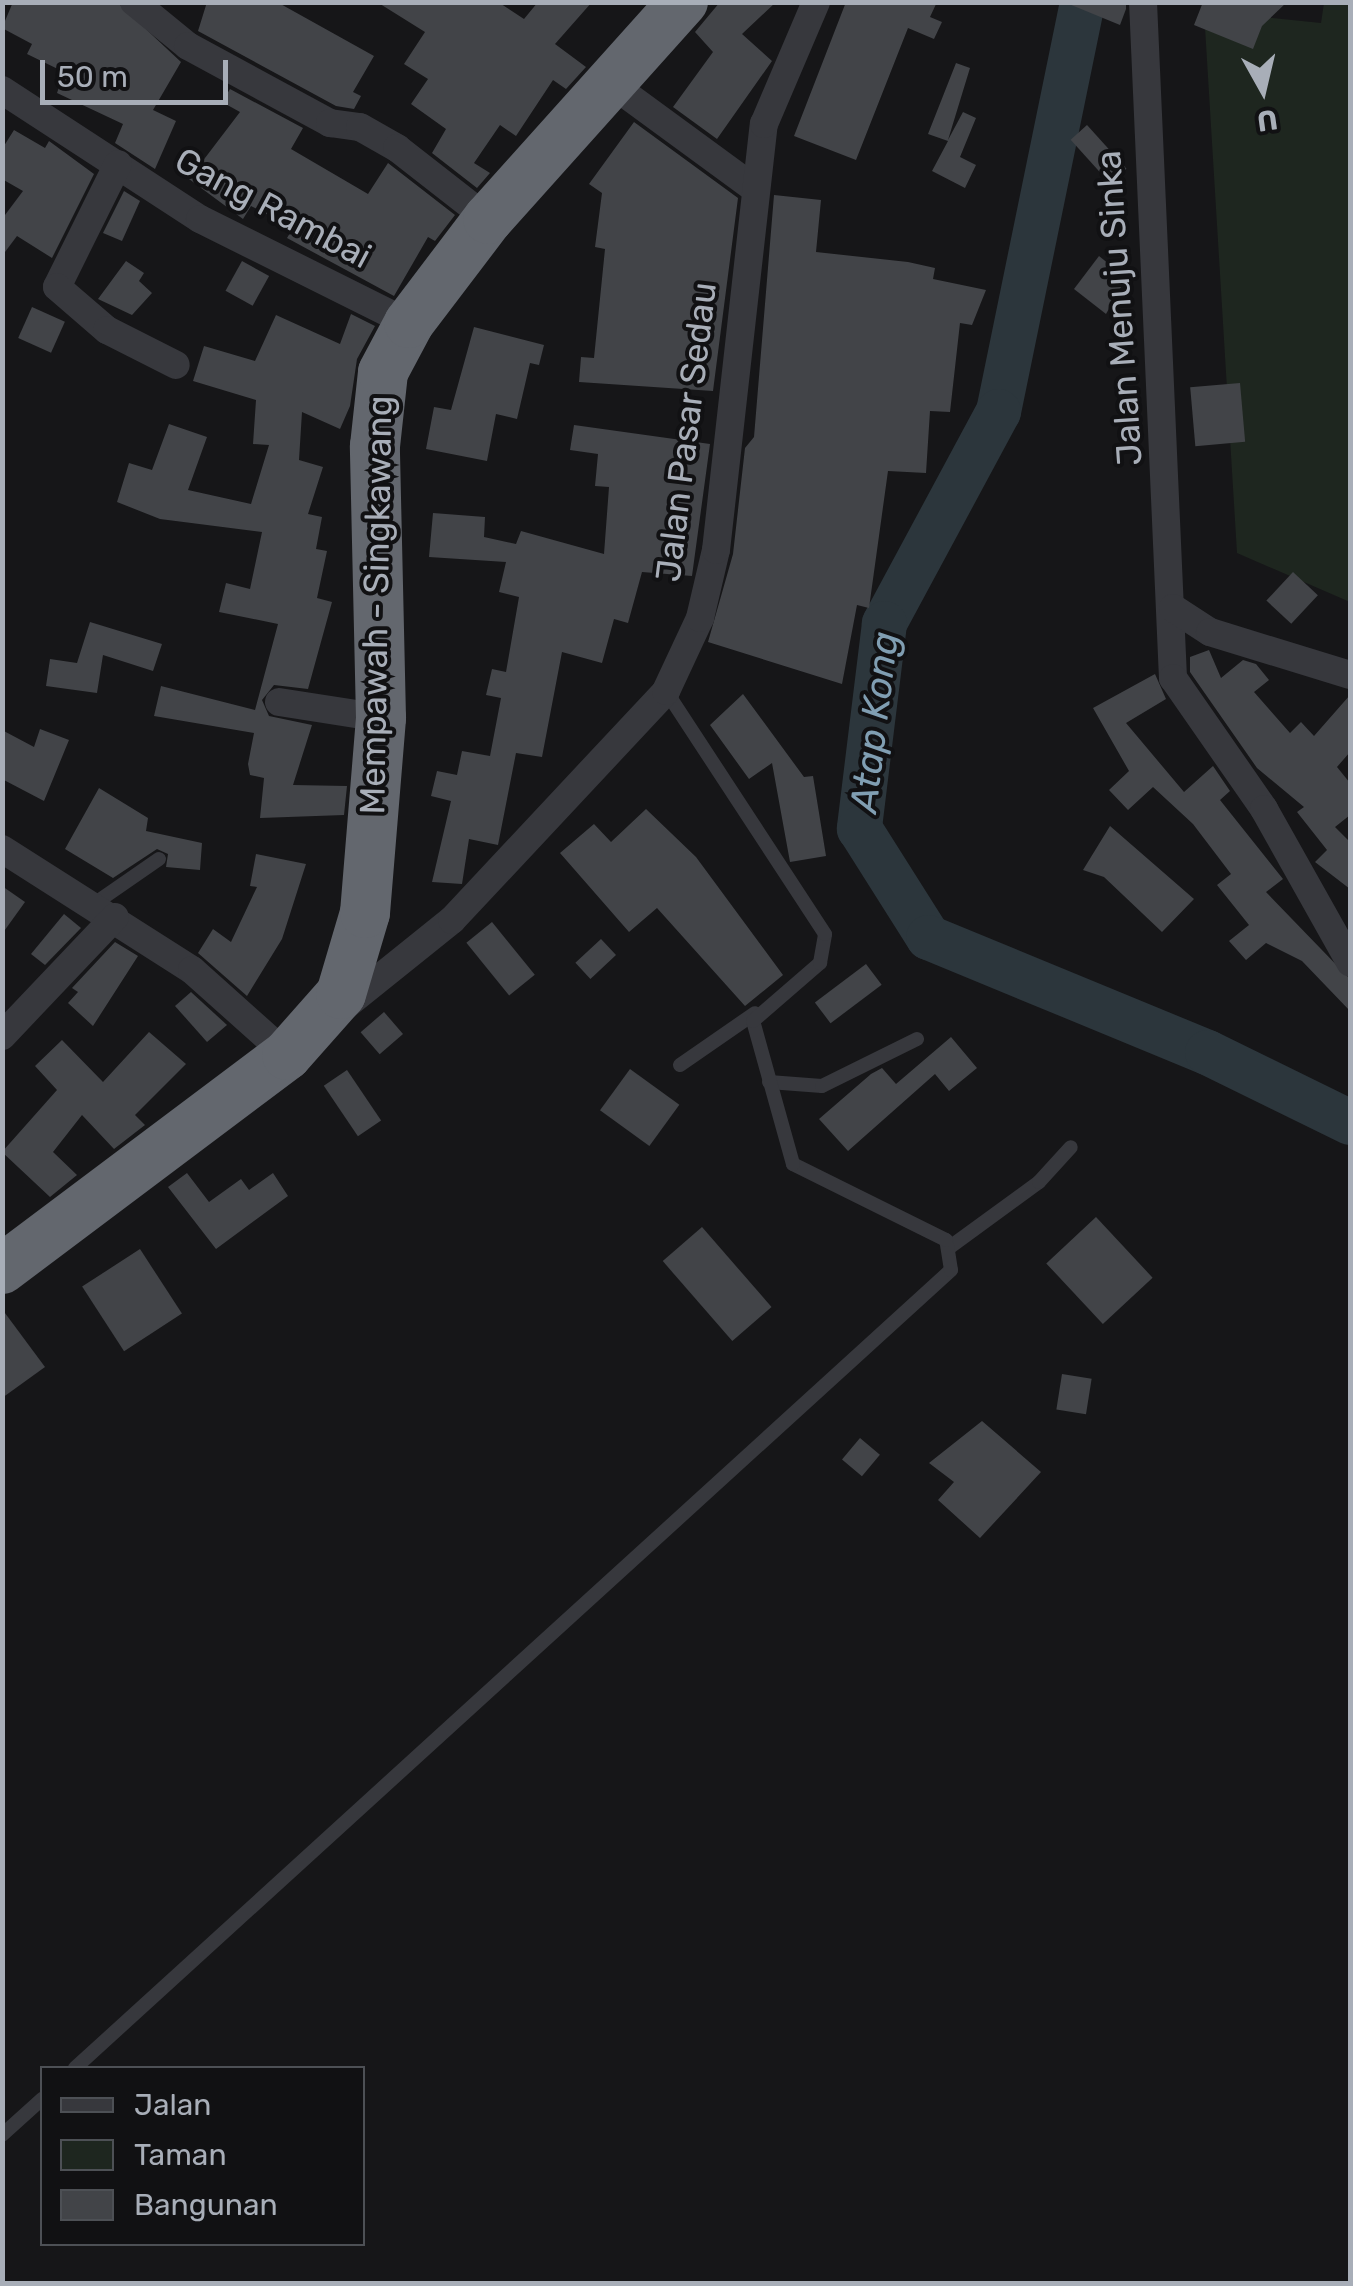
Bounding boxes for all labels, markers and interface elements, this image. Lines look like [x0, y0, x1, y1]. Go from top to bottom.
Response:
scale bar [45, 40, 232, 102]
north arrow [1213, 40, 1313, 140]
text: 50 m [57, 59, 128, 95]
text: U [1255, 102, 1280, 138]
street label: Gang Rambai [168, 139, 378, 277]
street label: Jalan Menuju Sinka [1087, 149, 1151, 467]
street label: Jalan Pasar Sedau [647, 280, 725, 584]
street label: Mempawah - Singkawang [351, 395, 401, 815]
water label: Atap Kong [841, 629, 909, 815]
legend [40, 2066, 365, 2246]
text: Jalan [134, 2087, 212, 2123]
text: Taman [134, 2137, 227, 2173]
text: Bangunan [134, 2187, 278, 2223]

